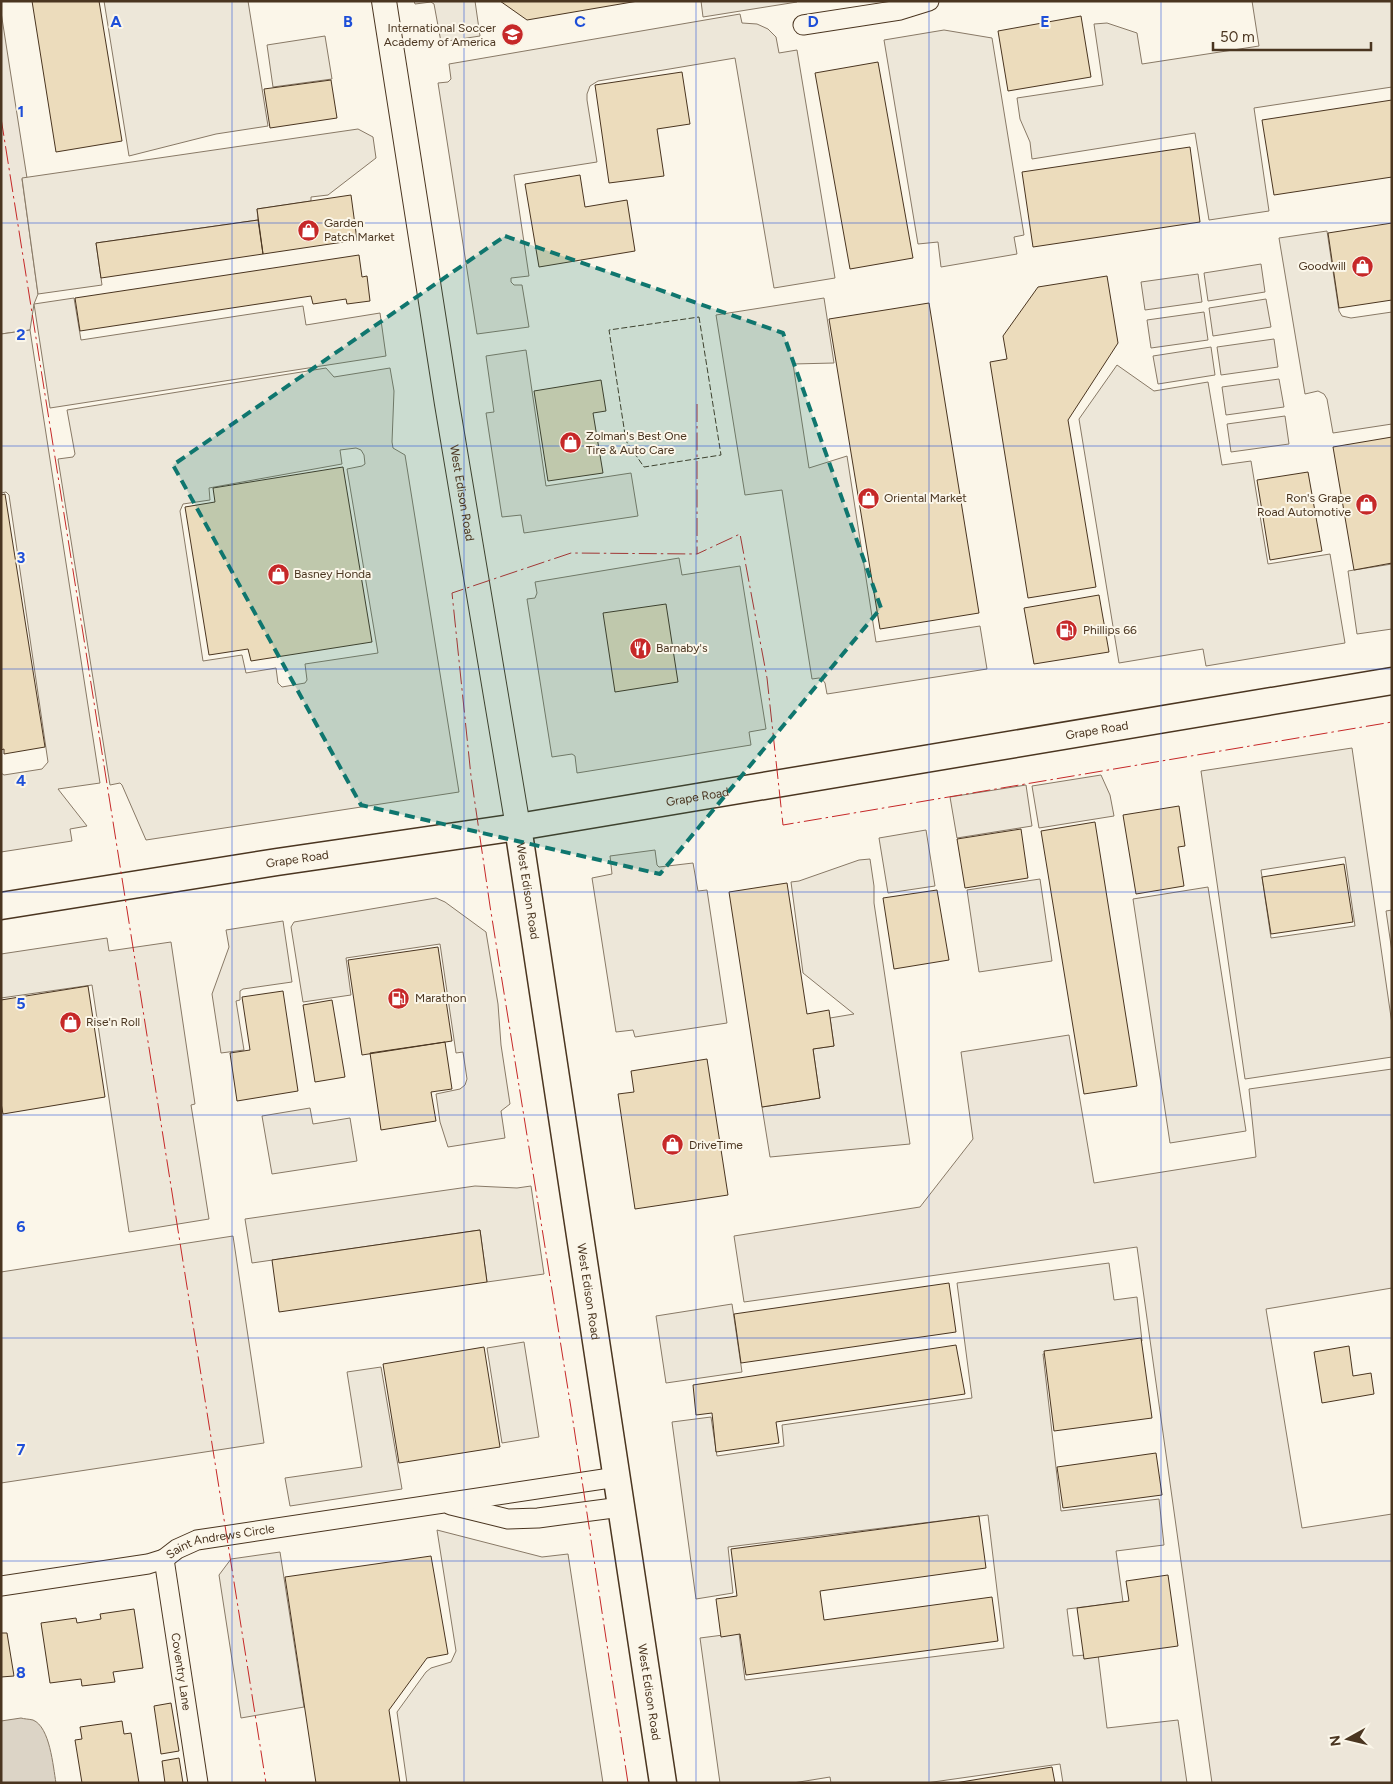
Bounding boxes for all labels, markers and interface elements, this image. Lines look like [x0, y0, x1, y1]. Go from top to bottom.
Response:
text: A [110, 12, 122, 31]
text: B [343, 12, 353, 31]
text: C [574, 12, 586, 31]
text: D [807, 12, 819, 31]
text: E [1040, 12, 1050, 31]
scale bar [1213, 20, 1370, 52]
place label: International Soccer Academy of America [384, 21, 496, 49]
school or university icon: International Soccer Academy of America [500, 23, 524, 47]
text: 50 m [1220, 28, 1255, 46]
text: 1 [18, 102, 24, 121]
place label: Garden Patch Market [324, 216, 395, 244]
shop icon: Garden Patch Market [296, 218, 320, 242]
shop icon: Goodwill [1350, 254, 1374, 278]
place label: Goodwill [1298, 259, 1346, 273]
text: 2 [16, 325, 26, 344]
place label: Zolman's Best One Tire & Auto Care [586, 429, 687, 457]
shop icon: Zolman's Best One Tire & Auto Care [558, 431, 582, 455]
street label: West Edison Road [447, 444, 477, 542]
shop icon: Oriental Market [856, 486, 880, 510]
place label: Oriental Market [884, 491, 967, 505]
place label: Ron's Grape Road Automotive [1257, 491, 1351, 519]
shop icon: Ron's Grape Road Automotive [1355, 493, 1379, 517]
text: 3 [17, 548, 26, 567]
shop icon: Basney Honda [266, 562, 290, 586]
place label: Basney Honda [294, 567, 371, 581]
fuel station icon: Phillips 66 [1055, 618, 1079, 642]
place label: Phillips 66 [1083, 623, 1137, 637]
restaurant icon: Barnaby's [628, 636, 652, 660]
place label: Barnaby's [656, 641, 708, 655]
street label: Grape Road [1064, 718, 1129, 742]
text: 4 [16, 771, 26, 790]
street label: Grape Road [665, 785, 730, 809]
street label: West Edison Road [514, 842, 542, 941]
street label: Grape Road [265, 848, 330, 871]
fuel station icon: Marathon [387, 986, 411, 1010]
place label: Marathon [415, 991, 467, 1005]
text: 5 [16, 994, 26, 1013]
shop icon: Rise'n Roll [58, 1010, 82, 1034]
place label: Rise'n Roll [86, 1015, 140, 1029]
shop icon: DriveTime [661, 1133, 685, 1157]
place label: DriveTime [689, 1138, 743, 1152]
text: 6 [16, 1217, 26, 1236]
street label: West Edison Road [574, 1242, 603, 1341]
text: 7 [17, 1440, 26, 1459]
street label: Saint Andrews Circle [163, 1521, 276, 1562]
street label: Coventry Lane [168, 1632, 194, 1712]
street label: West Edison Road [635, 1643, 663, 1741]
text: 8 [16, 1663, 26, 1682]
north arrow [1323, 1714, 1373, 1764]
text: N [1326, 1734, 1345, 1747]

